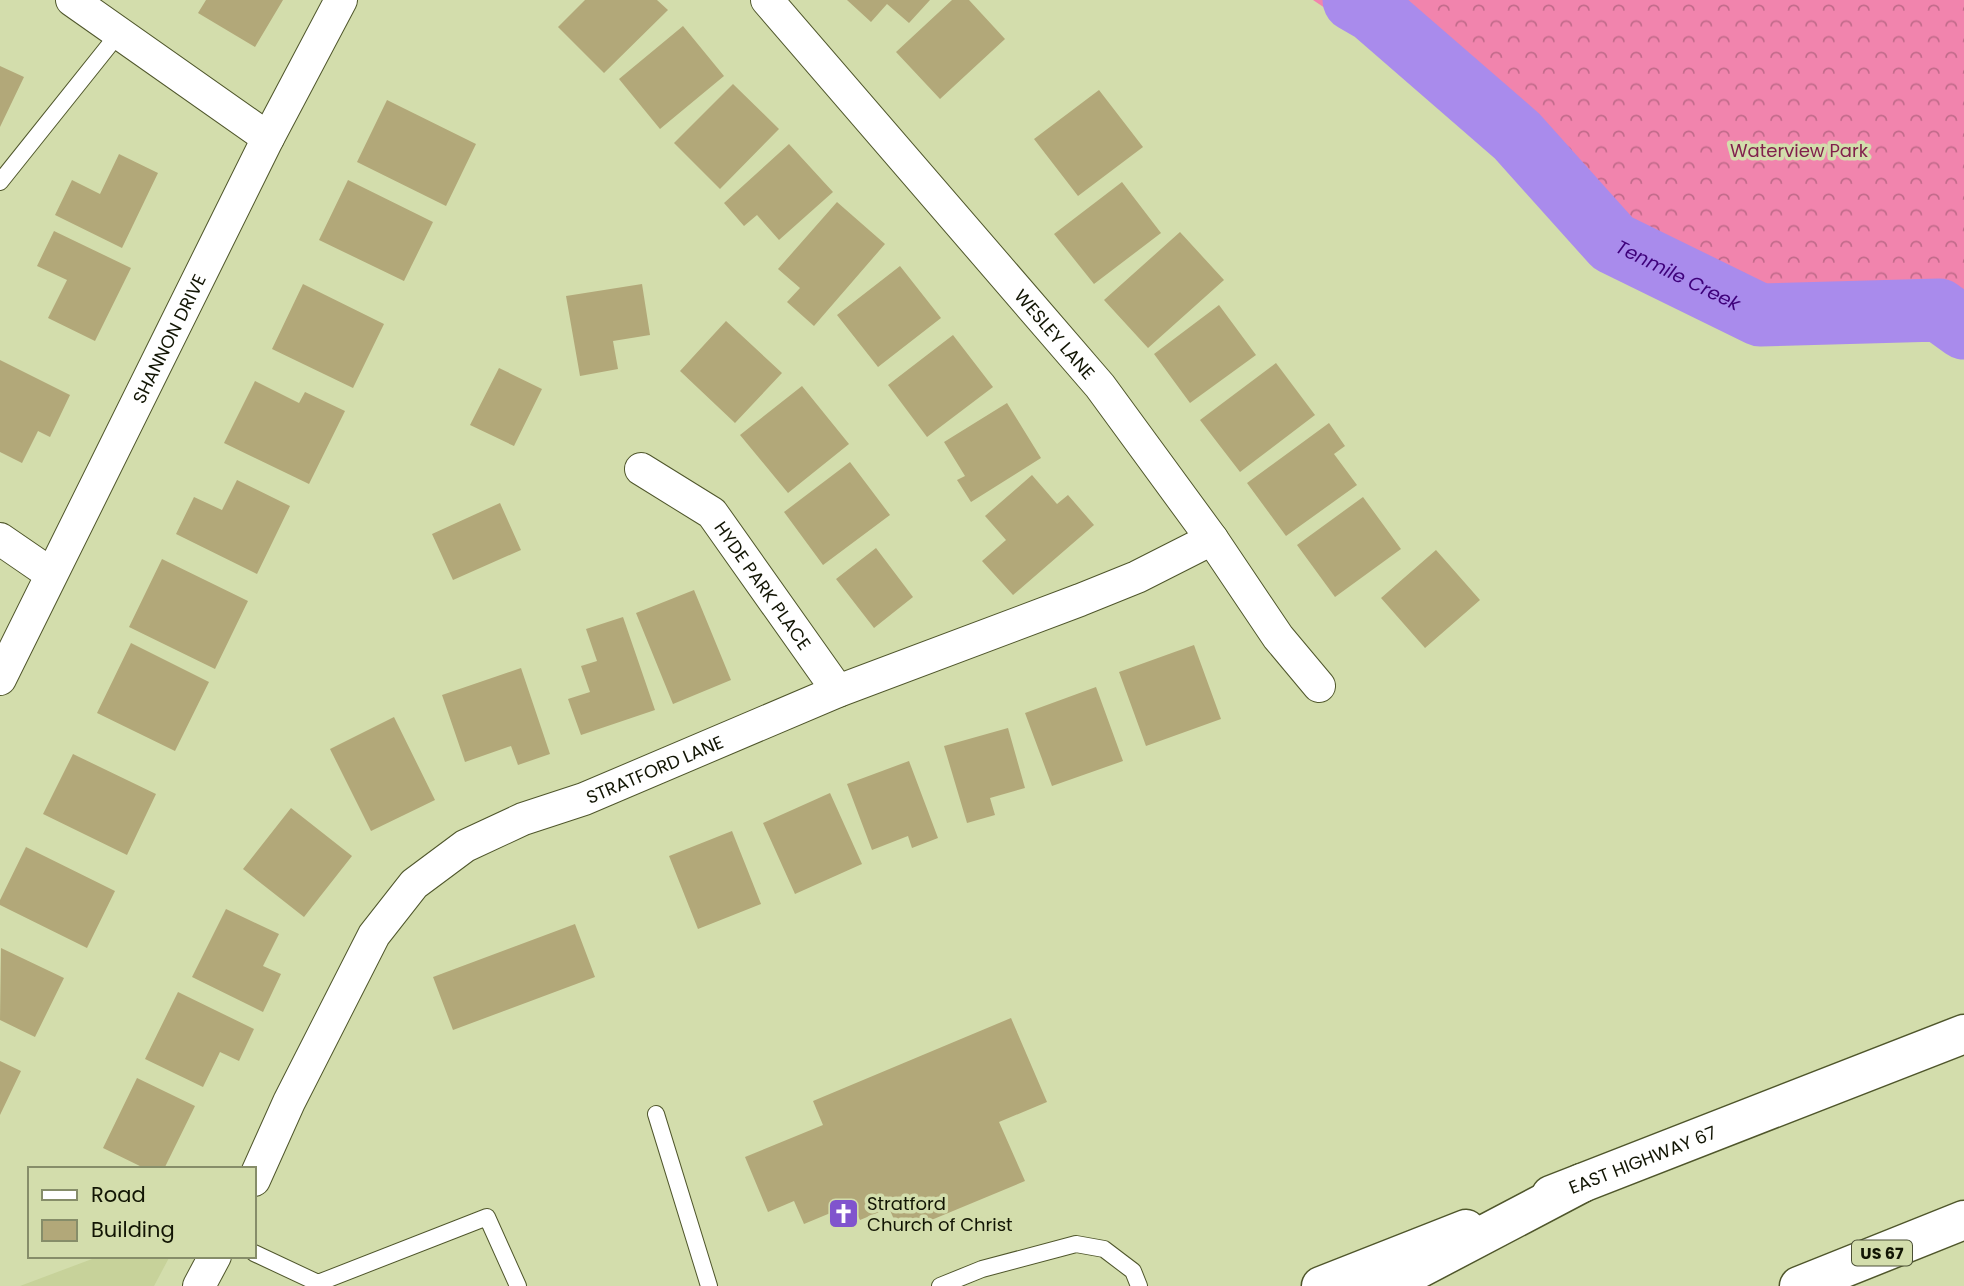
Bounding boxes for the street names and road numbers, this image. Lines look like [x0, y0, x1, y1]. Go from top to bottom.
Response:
street label: SHANNON DRIVE [126, 269, 211, 408]
street label: WESLEY LANE [1009, 284, 1101, 384]
street label: HYDE PARK PLACE [709, 516, 817, 655]
street label: STRATFORD LANE [582, 729, 727, 809]
street label: EAST HIGHWAY 67 [1565, 1119, 1720, 1199]
road number: US 67 [1852, 1240, 1912, 1266]

